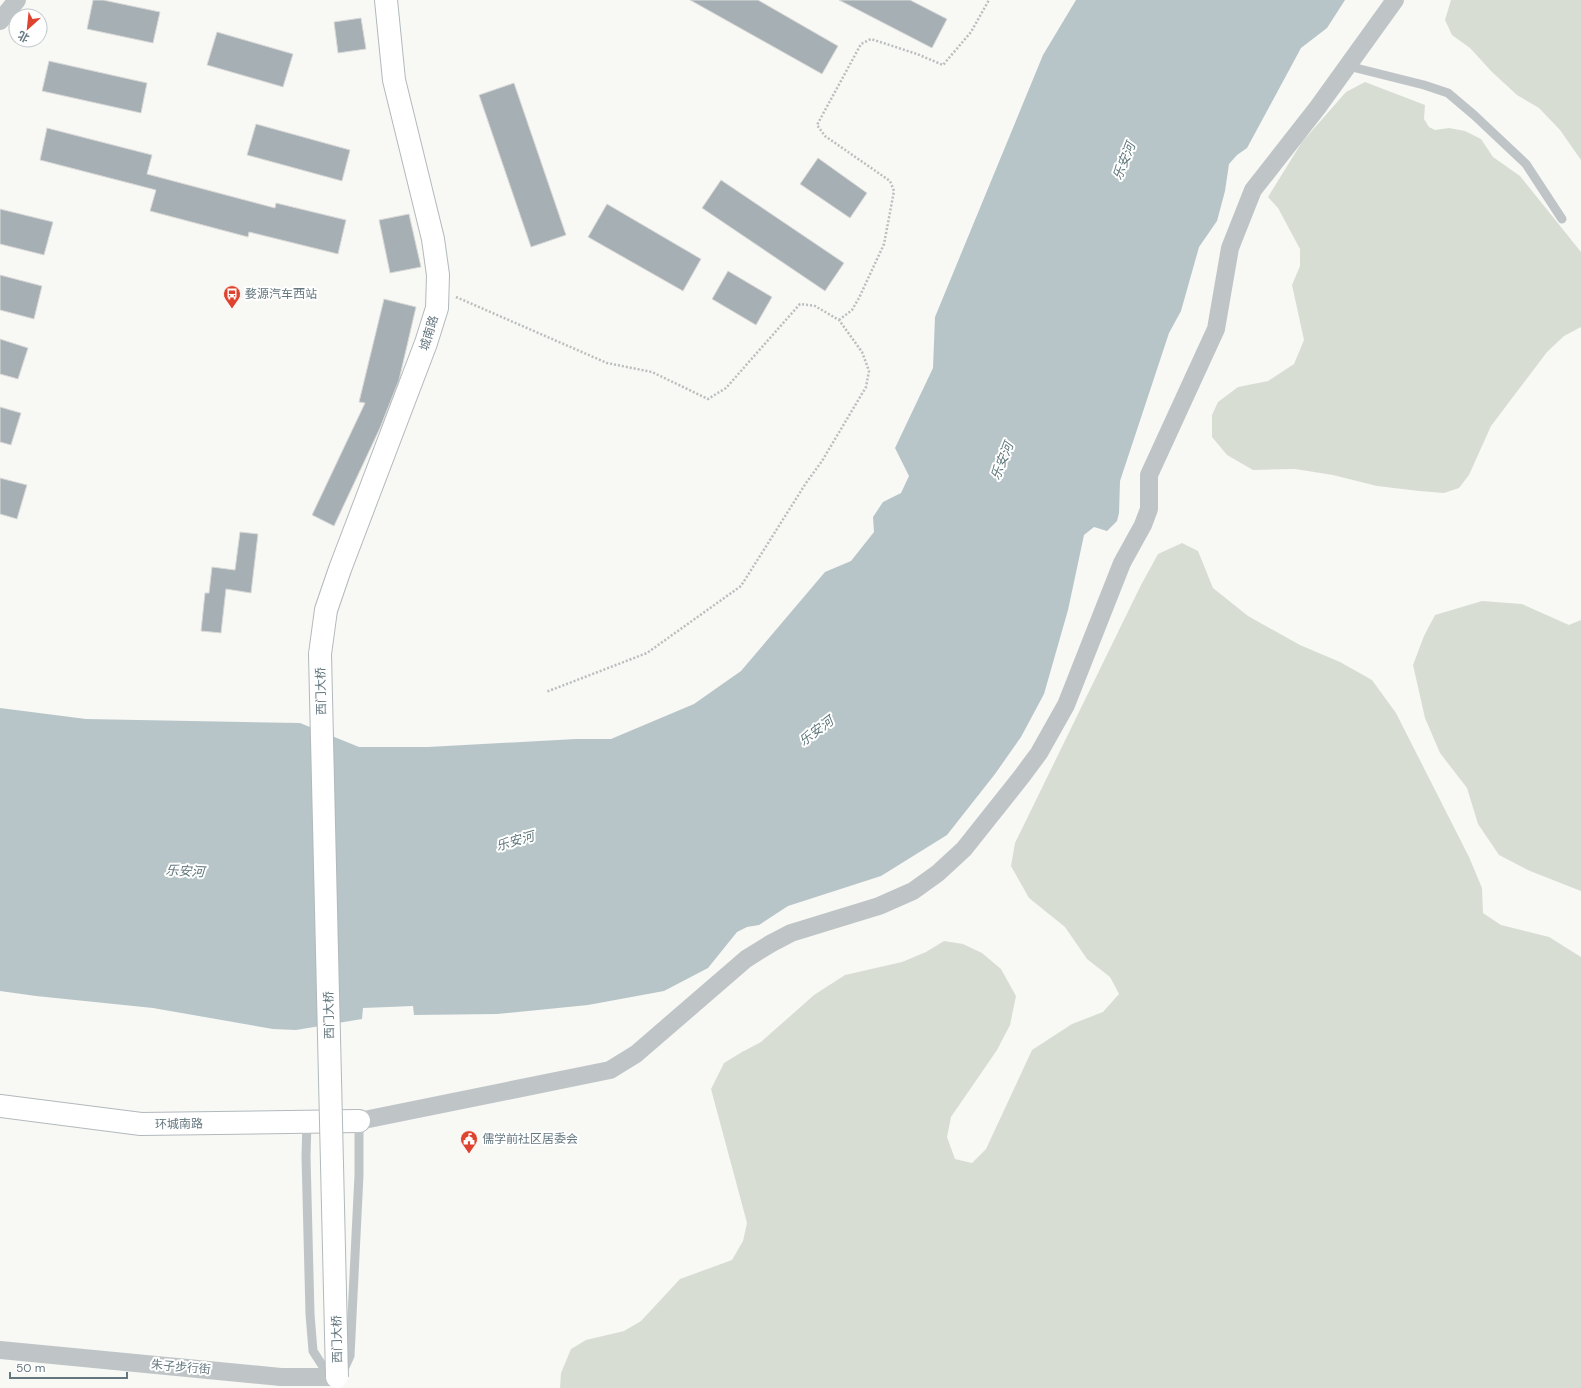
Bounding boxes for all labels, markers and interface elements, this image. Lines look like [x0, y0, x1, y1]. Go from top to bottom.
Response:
north arrow [8, 8, 48, 48]
text: 北 [15, 28, 32, 46]
water label: 乐安河 [1109, 137, 1140, 182]
bus stop icon: 婺源汽车西站 [222, 284, 242, 309]
place label: 婺源汽车西站 [245, 286, 317, 302]
street label: 城南路 [416, 313, 442, 353]
water label: 乐安河 [987, 437, 1018, 482]
street label: 西门大桥 [313, 667, 329, 715]
water label: 乐安河 [795, 711, 839, 750]
water label: 乐安河 [494, 827, 539, 855]
water label: 乐安河 [165, 861, 208, 881]
street label: 西门大桥 [321, 991, 337, 1039]
street label: 环城南路 [155, 1116, 203, 1132]
public building icon: 儒学前社区居委会 [459, 1129, 479, 1154]
place label: 儒学前社区居委会 [482, 1131, 578, 1147]
street label: 西门大桥 [329, 1315, 345, 1363]
scale bar [10, 1354, 127, 1380]
street label: 朱子步行街 [150, 1356, 212, 1378]
text: 50 m [16, 1360, 45, 1376]

